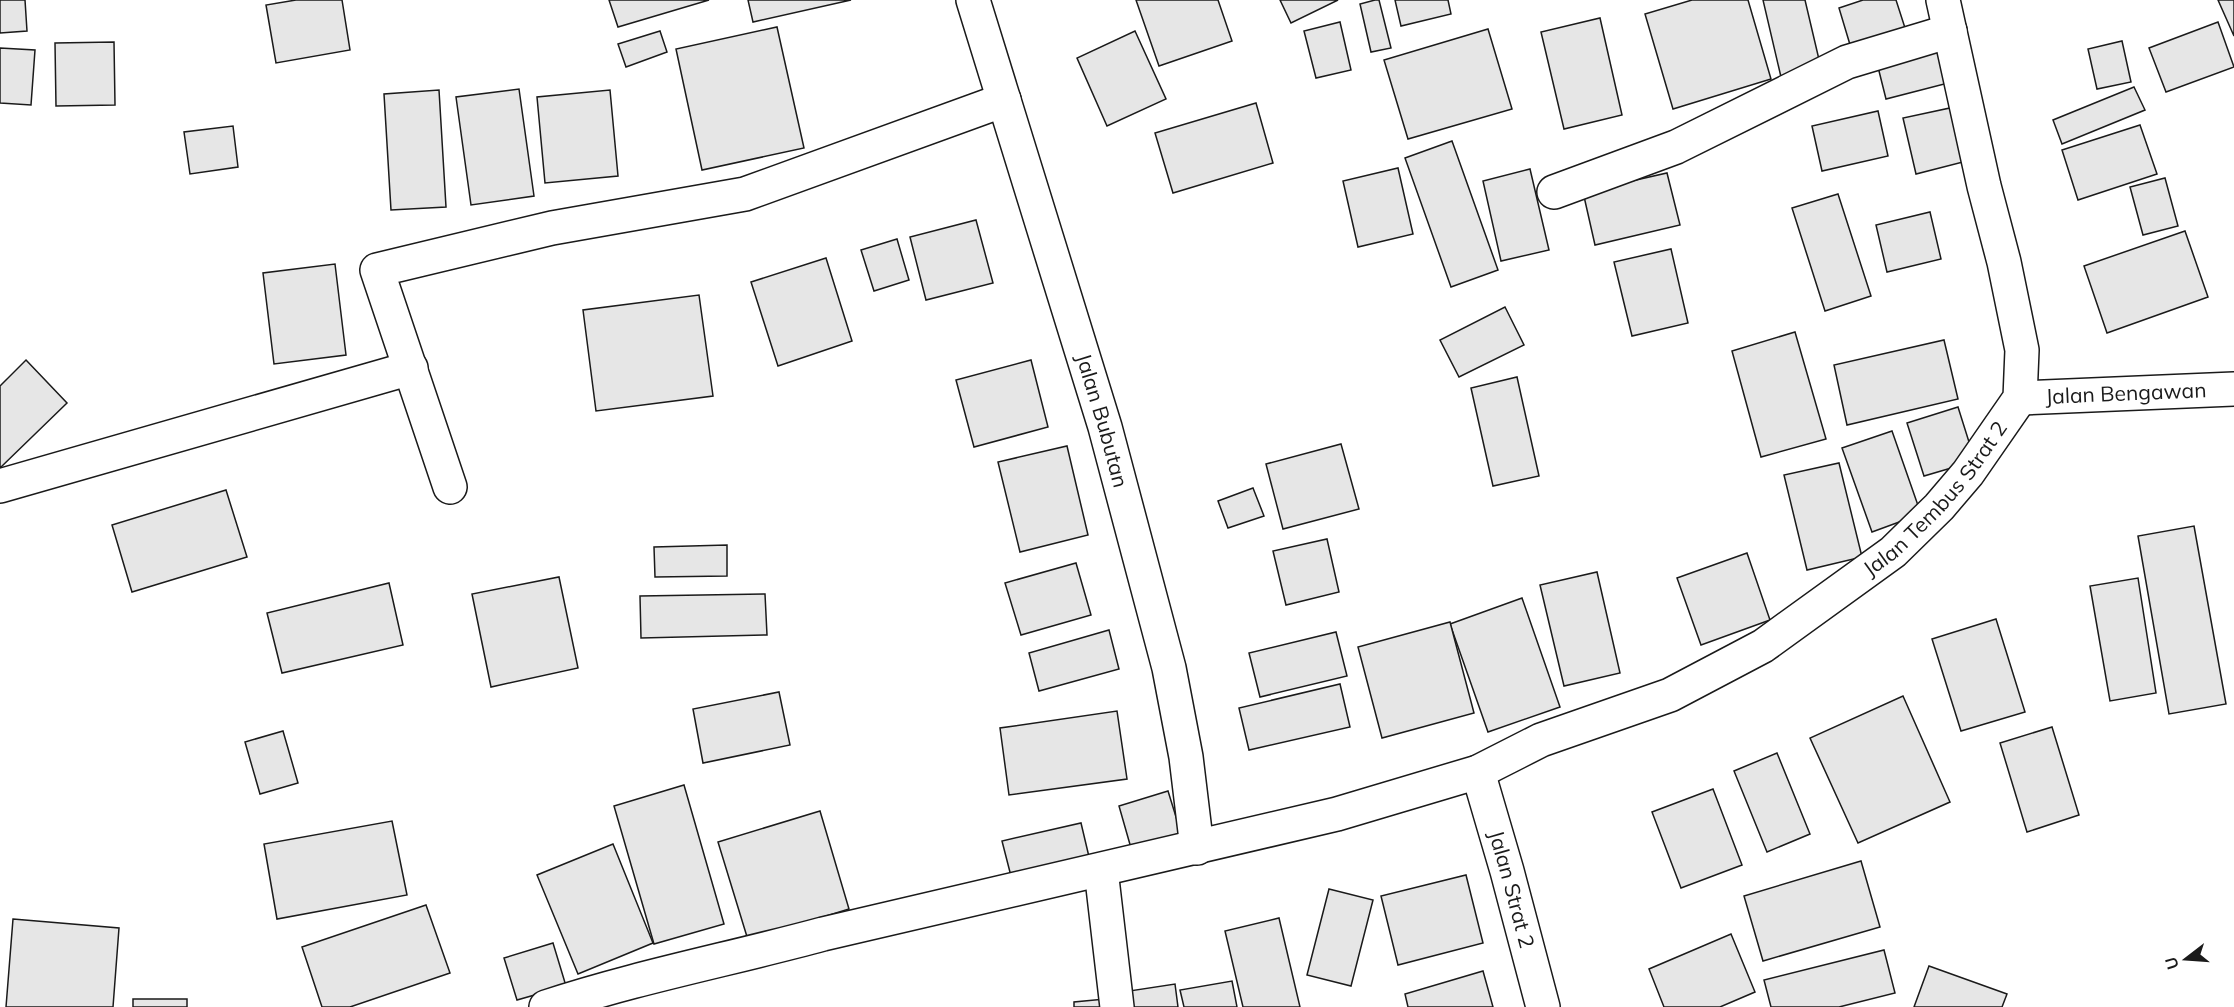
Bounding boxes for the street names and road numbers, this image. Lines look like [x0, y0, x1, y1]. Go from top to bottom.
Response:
street label: Jalan Bubutan [1071, 350, 1135, 490]
street label: Jalan Bengawan [2045, 376, 2207, 409]
street label: Jalan Tembus Strat 2 [1858, 416, 2012, 581]
street label: Jalan Strat 2 [1484, 827, 1541, 951]

